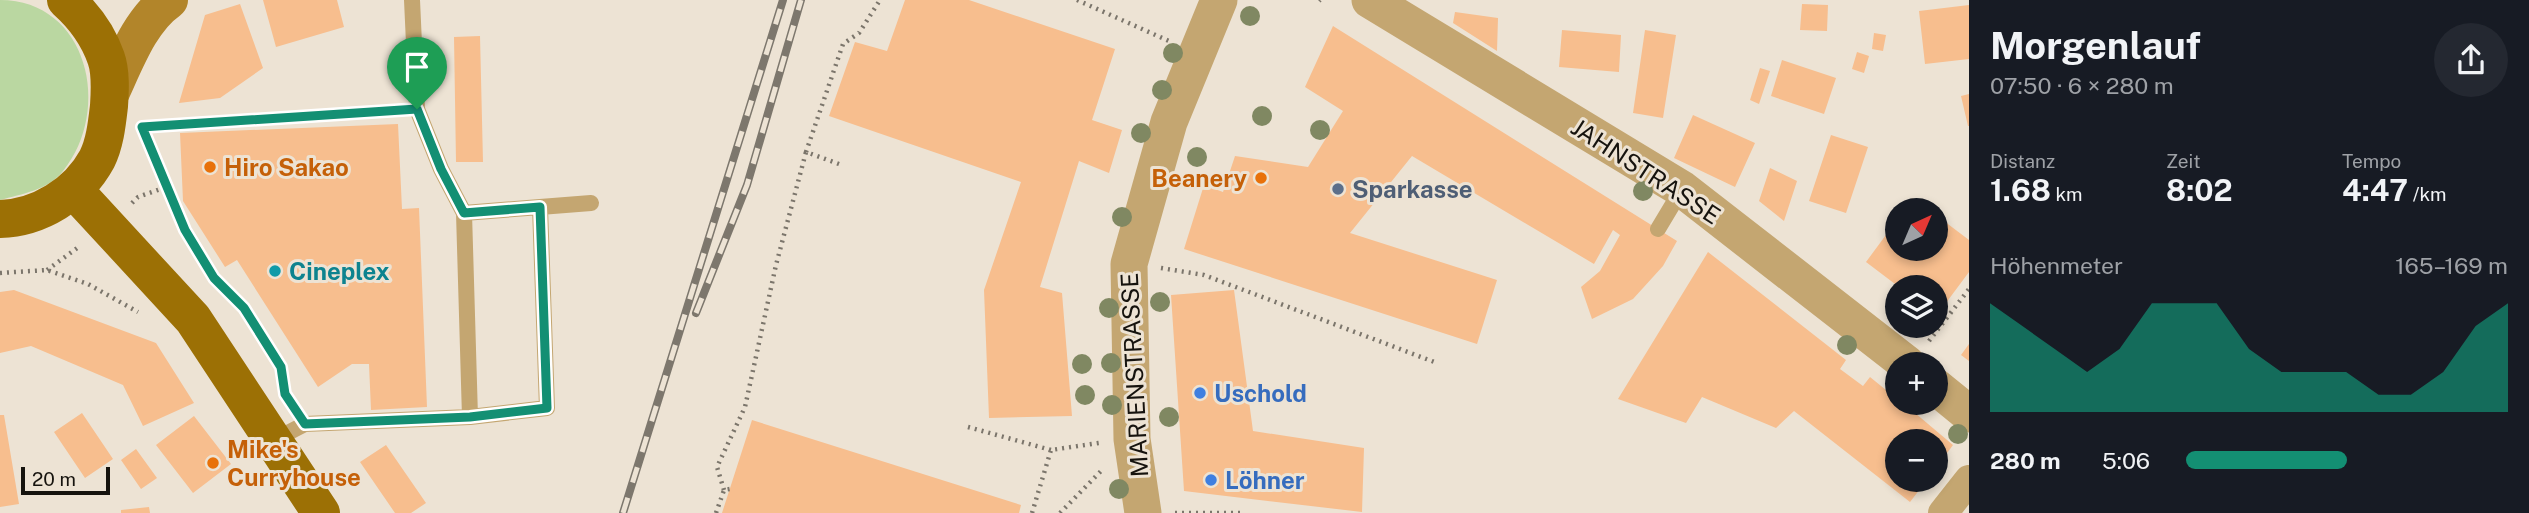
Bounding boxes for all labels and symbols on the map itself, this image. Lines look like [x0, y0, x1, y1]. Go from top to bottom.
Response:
pin [387, 37, 447, 109]
street label: JAHNSTRASSE [1566, 112, 1726, 230]
place label: Hiro Sakao [224, 153, 349, 181]
marker: Hiro Sakao [202, 159, 218, 175]
place label: Beanery [1151, 164, 1247, 192]
marker: Beanery [1253, 170, 1269, 186]
place label: Sparkasse [1352, 175, 1473, 203]
marker: Sparkasse [1330, 181, 1346, 197]
north arrow [1885, 198, 1948, 261]
place label: Cineplex [289, 257, 390, 285]
marker: Cineplex [267, 263, 283, 279]
street label: MARIENSTRASSE [1115, 272, 1153, 478]
place label: Uschold [1214, 379, 1307, 407]
marker: Uschold [1192, 385, 1208, 401]
place label: Mike's Curryhouse [227, 435, 361, 491]
marker: Mike's Curryhouse [205, 455, 221, 471]
scale bar [21, 464, 110, 496]
place label: Löhner [1225, 466, 1305, 494]
marker: Löhner [1203, 472, 1219, 488]

